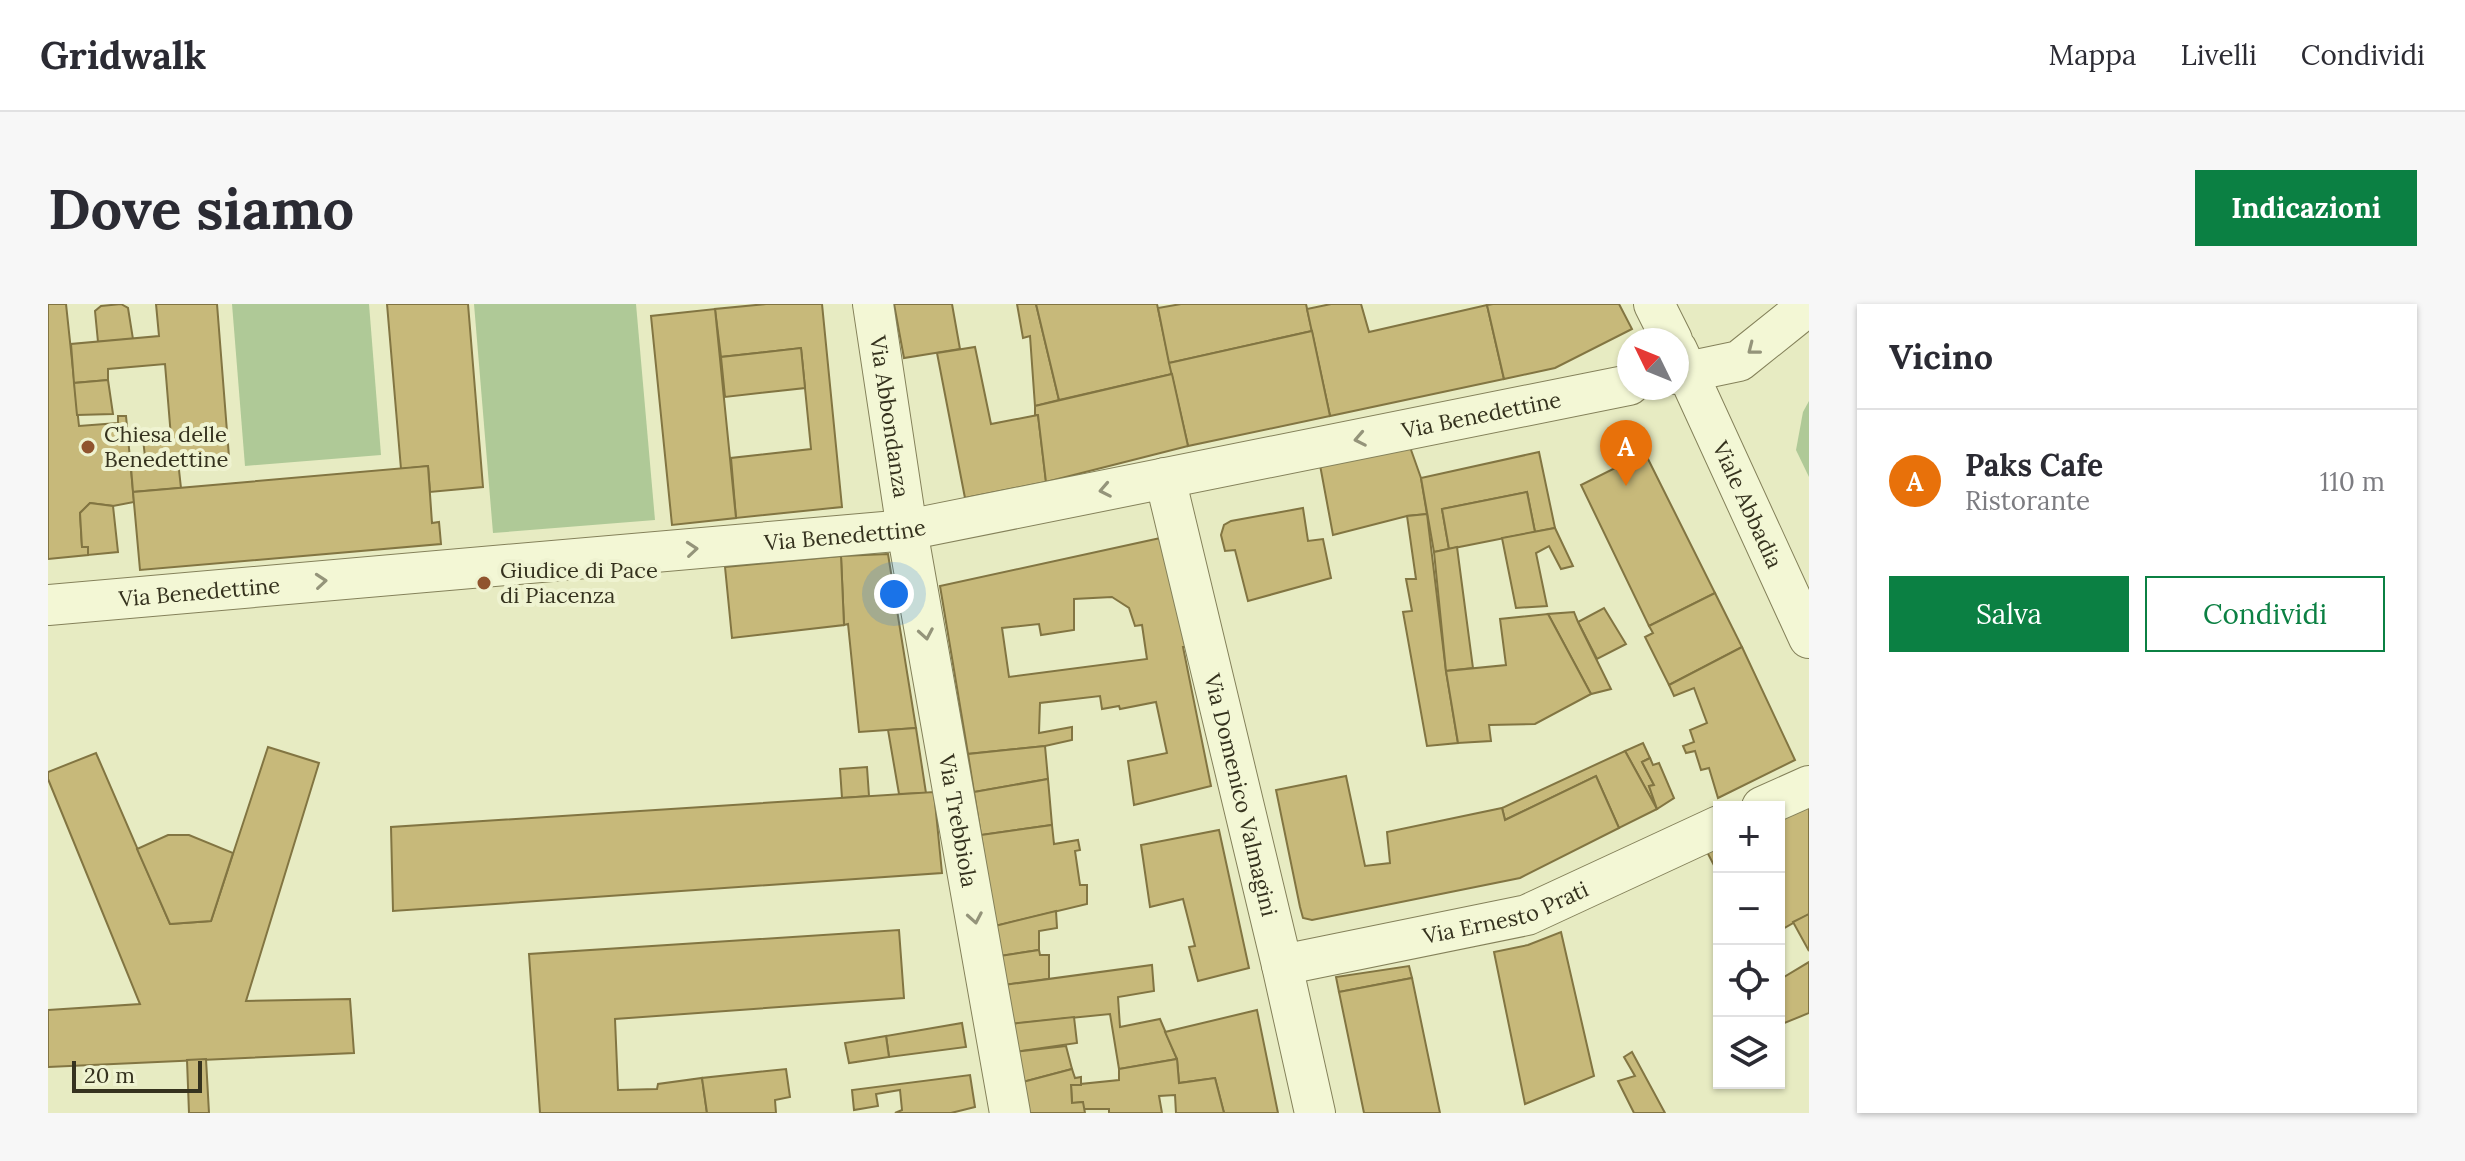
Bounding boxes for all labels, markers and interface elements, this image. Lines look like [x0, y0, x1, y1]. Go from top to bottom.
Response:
text: Gridwalk [40, 31, 206, 79]
text: Mappa [2048, 37, 2136, 73]
text: Livelli [2180, 37, 2257, 73]
text: Condividi [2301, 37, 2425, 73]
button: Indicazioni [2195, 170, 2417, 246]
text: Dove siamo [48, 173, 354, 244]
north arrow [1617, 328, 1689, 400]
street label: Via Abbondanza [864, 333, 916, 500]
text: Vicino [1889, 335, 1993, 378]
one-way arrow [1747, 340, 1762, 354]
street label: Via Benedettine [1398, 385, 1563, 445]
place label: Chiesa delle Benedettine [104, 420, 228, 473]
pin: A [1600, 420, 1652, 486]
one-way arrow [1354, 429, 1367, 446]
street label: Viale Abbadia [1706, 436, 1789, 573]
marker: Chiesa delle Benedettine [79, 438, 97, 456]
text: Paks Cafe [1965, 446, 2103, 484]
text: A [1906, 465, 1924, 498]
text: 110 m [2320, 465, 2385, 498]
one-way arrow [1099, 480, 1112, 497]
text: Ristorante [1965, 484, 2090, 517]
street label: Via Benedettine [762, 513, 928, 556]
one-way arrow [685, 540, 698, 557]
place label: Giudice di Pace di Piacenza [500, 556, 658, 609]
street label: Via Benedettine [117, 571, 281, 613]
one-way arrow [315, 573, 328, 590]
marker: Giudice di Pace di Piacenza [475, 574, 493, 592]
your location [874, 574, 914, 614]
button: Salva [1889, 576, 2129, 652]
button: Condividi [2145, 576, 2385, 652]
one-way arrow [916, 627, 933, 641]
street label: Via Domenico Valmagini [1198, 670, 1284, 919]
street label: Via Trebbiola [933, 751, 984, 890]
map controls [1713, 801, 1785, 1089]
button: + [1713, 801, 1785, 873]
button: − [1713, 873, 1785, 945]
street label: Via Ernesto Prati [1419, 875, 1593, 950]
one-way arrow [966, 911, 983, 924]
button: locate [1713, 945, 1785, 1017]
button: layers [1713, 1017, 1785, 1089]
scale bar [72, 1057, 202, 1093]
text: 20 m [84, 1061, 135, 1089]

